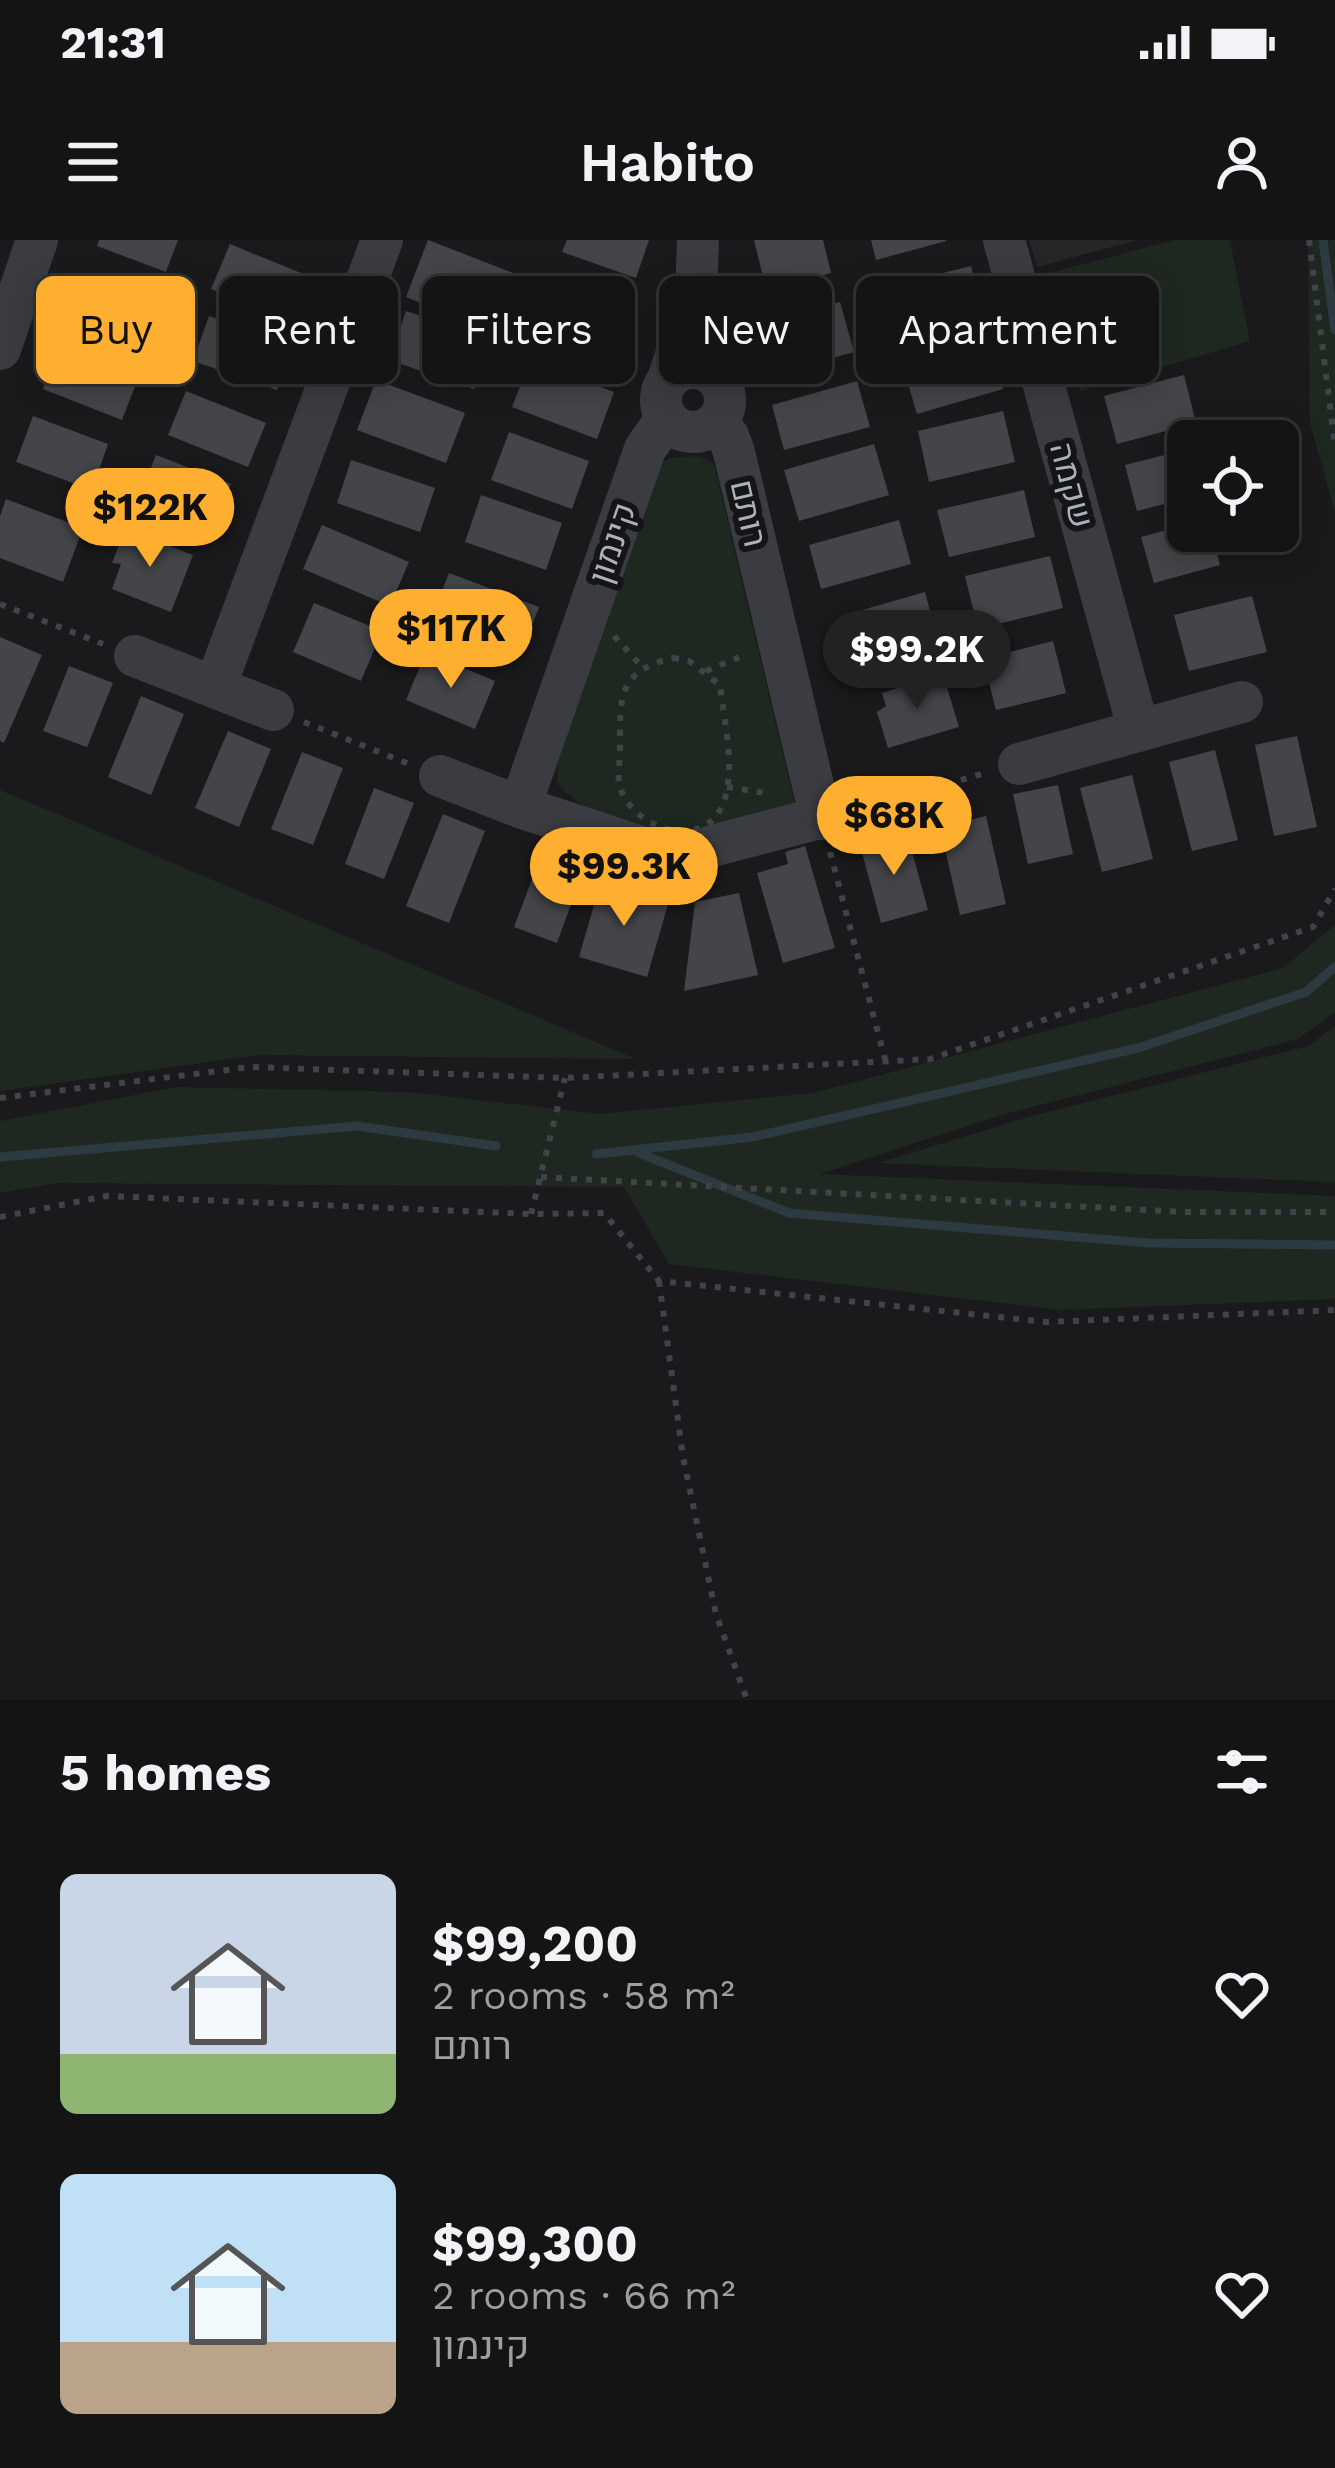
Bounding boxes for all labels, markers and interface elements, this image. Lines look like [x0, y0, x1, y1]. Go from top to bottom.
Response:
text: 21:31 [60, 16, 166, 69]
icon: menu [60, 129, 126, 195]
icon: person [1209, 129, 1275, 195]
text: Habito [580, 131, 755, 194]
chip: Buy [36, 276, 195, 384]
chip: Rent [219, 276, 398, 384]
chip: Filters [422, 276, 635, 384]
chip: New [659, 276, 832, 384]
chip: Apartment [856, 276, 1159, 384]
map controls [1167, 420, 1299, 552]
button: locate [1167, 420, 1299, 552]
street label: שקמה [1042, 438, 1102, 532]
pin: $122K [66, 468, 234, 570]
street label: רותם [722, 476, 776, 550]
text: $122K [92, 484, 208, 529]
street label: קינמון [580, 498, 644, 588]
pin: $117K [367, 589, 535, 691]
text: $117K [396, 605, 506, 650]
pin: $99.2K [819, 610, 1015, 712]
text: $99.2K [850, 626, 984, 671]
pin: $68K [823, 776, 965, 878]
text: $68K [844, 792, 944, 837]
pin: $99.3K [526, 827, 722, 929]
text: $99.3K [557, 843, 691, 888]
icon: filters [1209, 1739, 1275, 1805]
text: 5 homes [60, 1743, 271, 1802]
text: $99,200 [432, 1914, 638, 1973]
icon: home [156, 1922, 300, 2066]
icon: heart [1209, 1961, 1275, 2027]
text: 2 rooms · 58 m² [432, 1973, 735, 2018]
text: רותם [432, 2023, 512, 2068]
text: $99,300 [432, 2214, 638, 2273]
icon: home [156, 2222, 300, 2366]
icon: heart [1209, 2261, 1275, 2327]
text: 2 rooms · 66 m² [432, 2273, 735, 2318]
text: קינמון [432, 2323, 530, 2368]

